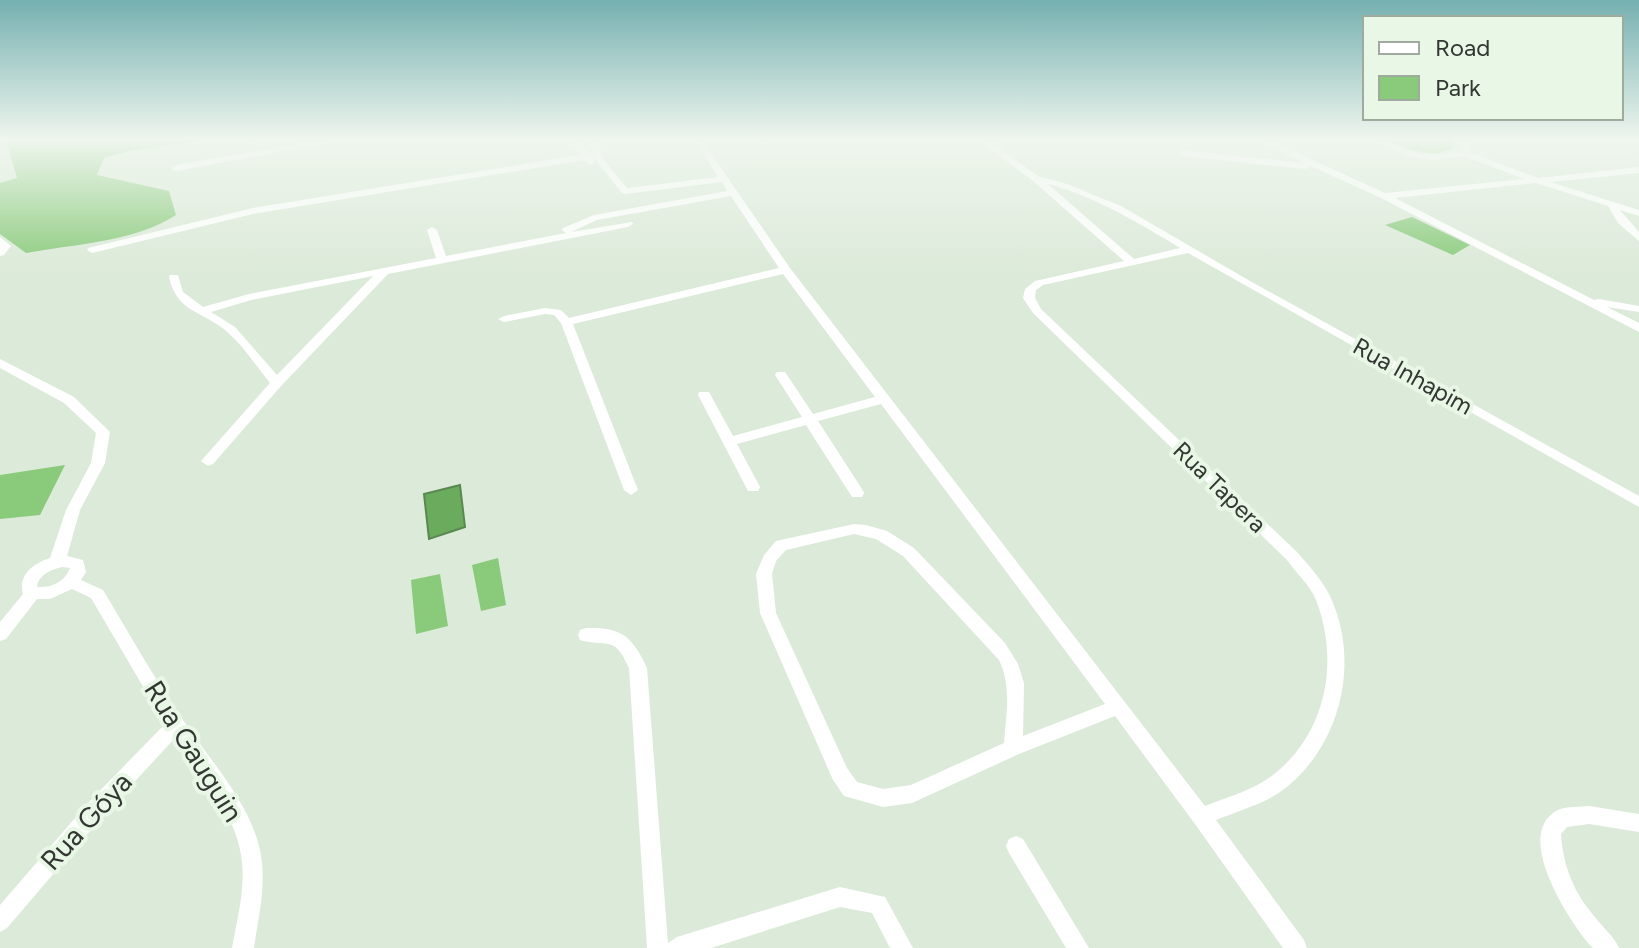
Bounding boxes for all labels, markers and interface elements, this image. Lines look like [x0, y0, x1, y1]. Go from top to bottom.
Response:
legend [1363, 16, 1623, 120]
text: Road [1435, 33, 1490, 62]
text: Park [1435, 73, 1481, 102]
street label: Rua Inhapim [1348, 331, 1478, 421]
street label: Rua Tapera [1167, 436, 1273, 538]
street label: Rua Gauguin [137, 674, 251, 828]
street label: Rua Góya [33, 765, 139, 877]

